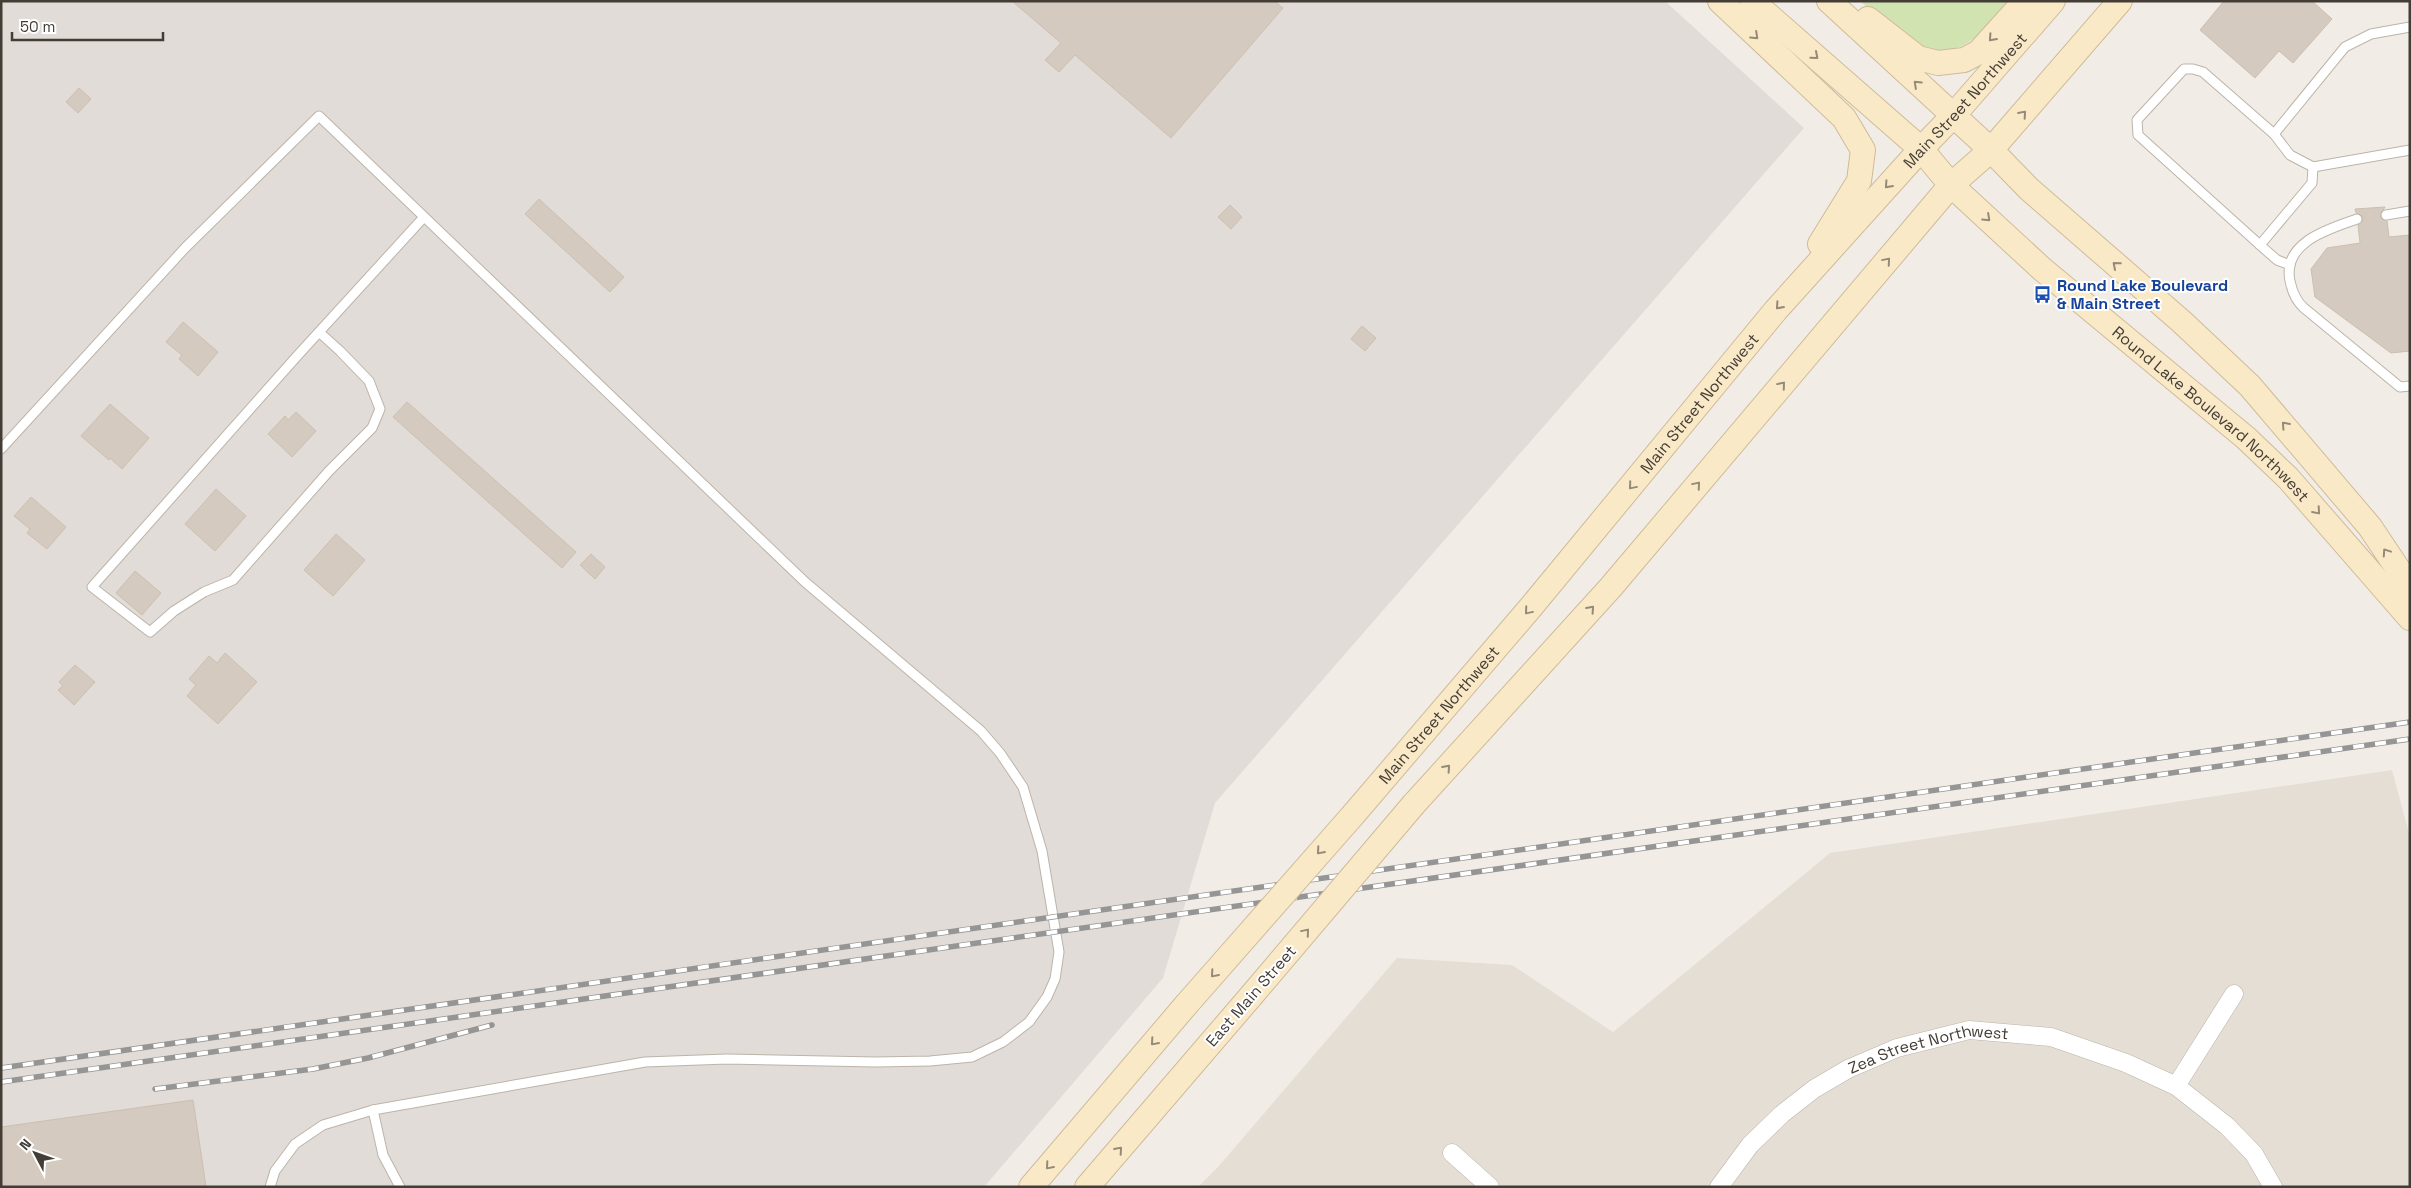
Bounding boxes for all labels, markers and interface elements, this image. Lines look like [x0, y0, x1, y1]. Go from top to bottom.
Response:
scale bar [12, 10, 164, 42]
text: 50 m [20, 17, 55, 36]
street label: Main Street Northwest [1898, 28, 2031, 172]
one-way arrow [1749, 30, 1758, 39]
one-way arrow [1989, 32, 1998, 41]
one-way arrow [1809, 51, 1818, 59]
one-way arrow [1913, 81, 1922, 90]
one-way arrow [2017, 110, 2026, 119]
one-way arrow [1885, 180, 1894, 189]
one-way arrow [1981, 212, 1990, 221]
one-way arrow [1881, 258, 1889, 267]
one-way arrow [2113, 262, 2122, 271]
place label: Round Lake Boulevard & Main Street [2057, 275, 2228, 314]
bus stop icon: Round Lake Boulevard & Main Street [2033, 284, 2053, 304]
one-way arrow [1776, 300, 1785, 309]
street label: Round Lake Boulevard Northwest [2108, 321, 2314, 506]
street label: Main Street Northwest [1635, 329, 1763, 478]
one-way arrow [1776, 382, 1785, 391]
one-way arrow [2282, 422, 2290, 431]
one-way arrow [1628, 480, 1637, 489]
one-way arrow [1692, 482, 1701, 491]
one-way arrow [2311, 506, 2320, 515]
one-way arrow [2383, 548, 2392, 557]
one-way arrow [1524, 605, 1533, 614]
one-way arrow [1586, 605, 1595, 614]
street label: Main Street Northwest [1374, 641, 1504, 788]
one-way arrow [1441, 765, 1450, 774]
one-way arrow [1317, 846, 1326, 855]
one-way arrow [1300, 928, 1309, 937]
street label: East Main Street [1201, 941, 1301, 1051]
one-way arrow [1210, 968, 1219, 977]
street label: Zea Street Northwest [1845, 1019, 2010, 1078]
one-way arrow [1151, 1037, 1160, 1046]
north arrow [10, 1128, 60, 1178]
text: N [15, 1135, 35, 1154]
one-way arrow [1113, 1146, 1122, 1155]
one-way arrow [1046, 1160, 1054, 1169]

